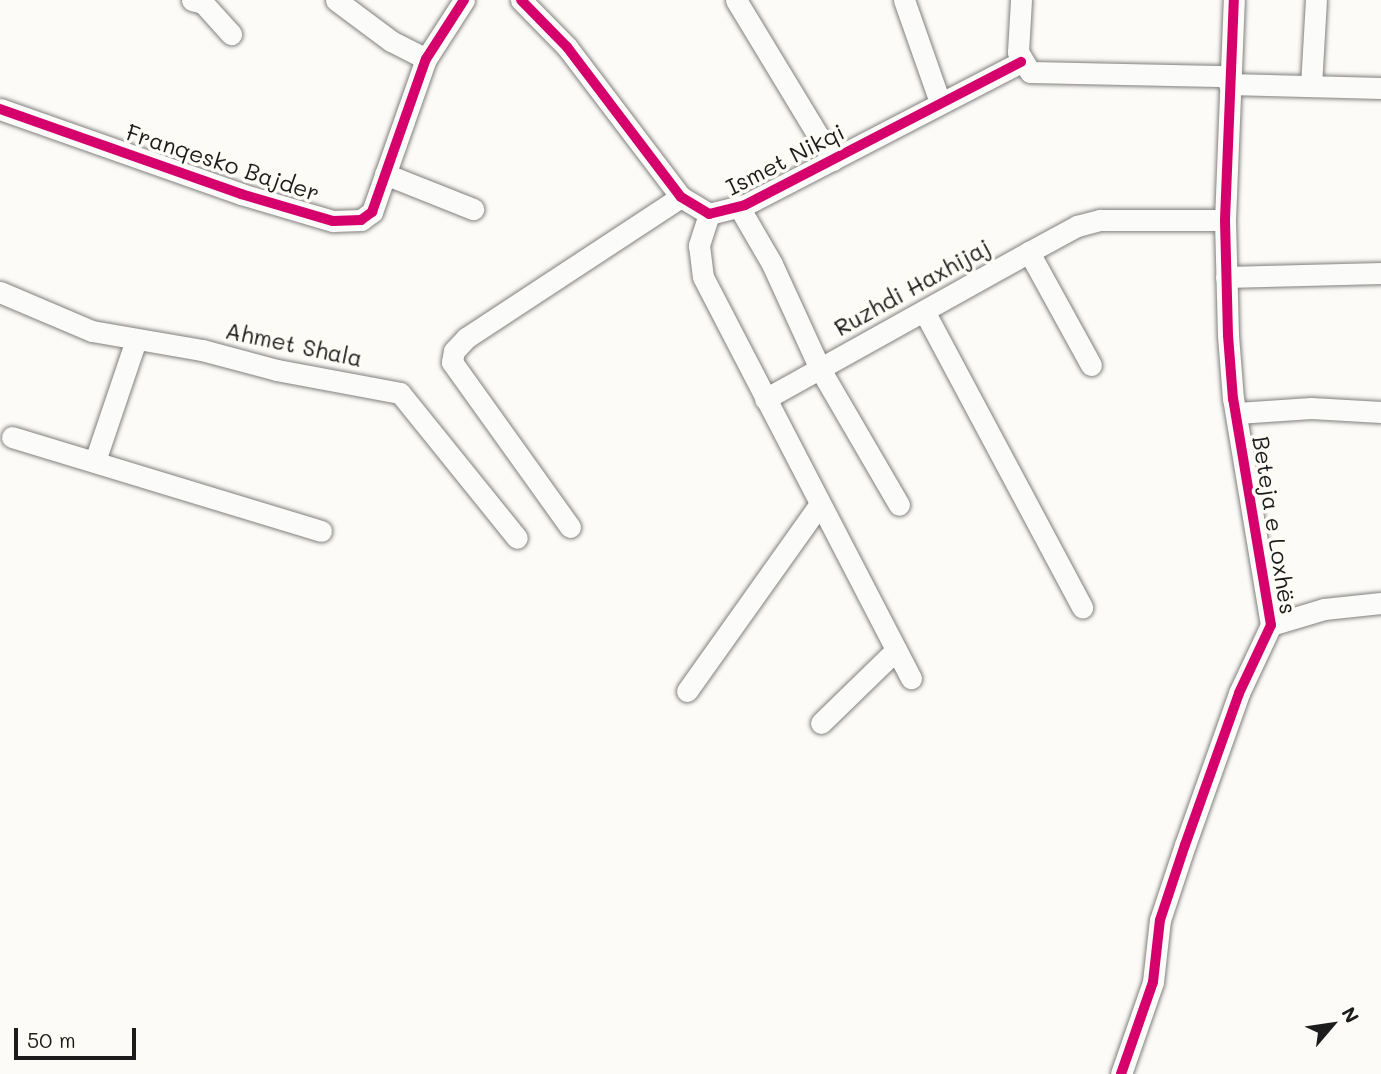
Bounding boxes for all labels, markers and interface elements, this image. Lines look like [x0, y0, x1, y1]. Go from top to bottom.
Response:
street label: Ismet Nikqi [721, 117, 849, 201]
street label: Franqesko Bajder [123, 118, 323, 206]
street label: Ruzhdi Haxhijaj [829, 233, 995, 341]
street label: Ahmet Shala [223, 316, 365, 372]
street label: Beteja e Loxhës [1247, 434, 1303, 616]
north arrow [1297, 990, 1367, 1060]
text: N [1336, 1002, 1365, 1027]
scale bar [18, 1014, 140, 1058]
text: 50 m [27, 1026, 76, 1053]

